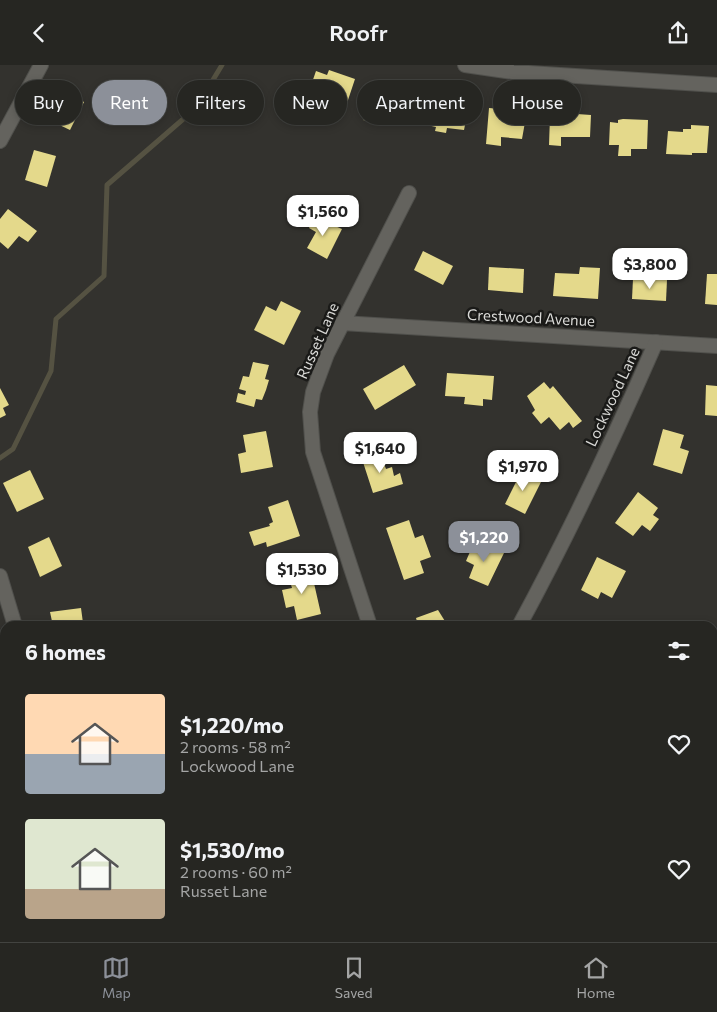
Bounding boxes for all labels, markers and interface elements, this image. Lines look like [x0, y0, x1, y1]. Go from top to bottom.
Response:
icon: back [25, 19, 53, 47]
text: Roofr [329, 19, 388, 46]
icon: share [664, 19, 692, 47]
chip: Buy [15, 80, 82, 125]
chip: Rent [92, 80, 167, 125]
chip: Filters [177, 80, 264, 125]
chip: New [274, 80, 347, 125]
chip: Apartment [357, 80, 483, 125]
chip: House [493, 80, 581, 125]
pin: $1,560 [282, 195, 364, 237]
text: $1,560 [298, 201, 348, 220]
pin: $3,800 [609, 247, 691, 290]
text: $3,800 [623, 254, 677, 273]
street label: Russet Lane [292, 300, 342, 382]
street label: Crestwood Avenue [467, 305, 596, 329]
street label: Lockwood Lane [581, 344, 643, 449]
pin: $1,640 [339, 431, 421, 474]
text: $1,640 [355, 438, 405, 457]
pin: $1,970 [482, 449, 564, 492]
text: $1,970 [498, 456, 548, 475]
pin: $1,220 [443, 521, 525, 563]
text: $1,220 [459, 527, 509, 546]
pin: $1,530 [261, 553, 343, 595]
text: $1,530 [277, 559, 327, 578]
icon: filters [665, 637, 693, 665]
text: 6 homes [25, 639, 106, 664]
text: $1,220/mo [180, 712, 284, 737]
icon: home [65, 714, 125, 774]
icon: heart [665, 730, 693, 758]
text: 2 rooms · 58 m² [180, 737, 291, 756]
text: Lockwood Lane [180, 756, 294, 775]
text: $1,530/mo [180, 837, 285, 862]
icon: home [65, 839, 125, 899]
icon: heart [665, 855, 693, 883]
text: 2 rooms · 60 m² [180, 862, 292, 881]
text: Russet Lane [180, 881, 267, 900]
tab: Map [102, 954, 131, 1001]
tab: Saved [335, 954, 373, 1001]
tab: Home [577, 954, 615, 1001]

